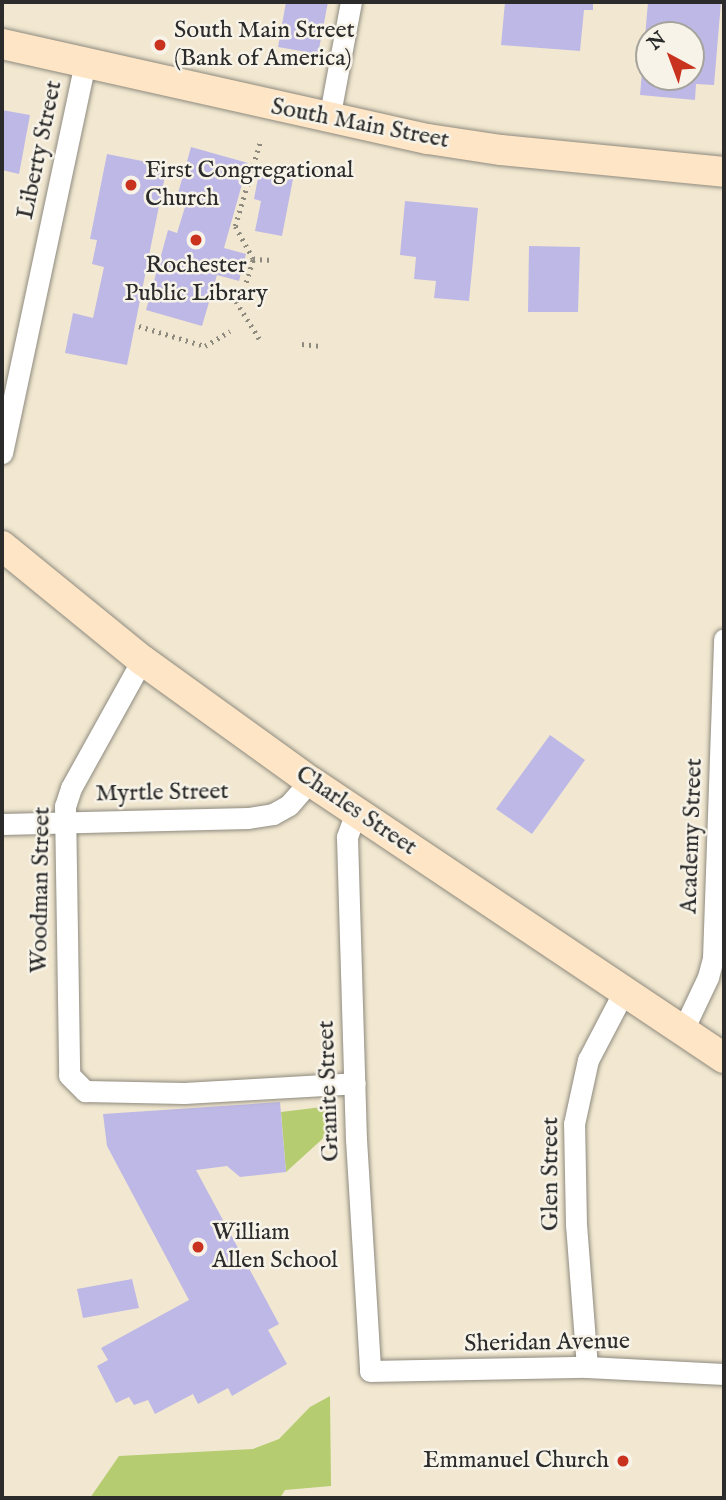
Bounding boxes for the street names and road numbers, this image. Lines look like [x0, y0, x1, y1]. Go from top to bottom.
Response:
street label: Liberty Street [11, 78, 69, 222]
street label: South Main Street [268, 93, 452, 155]
street label: Academy Street [675, 758, 709, 914]
street label: Charles Street [290, 760, 422, 862]
street label: Myrtle Street [95, 777, 229, 809]
street label: Woodman Street [25, 806, 57, 974]
street label: Granite Street [312, 1020, 346, 1162]
street label: Glen Street [537, 1117, 565, 1231]
street label: Sheridan Avenue [464, 1327, 630, 1359]

